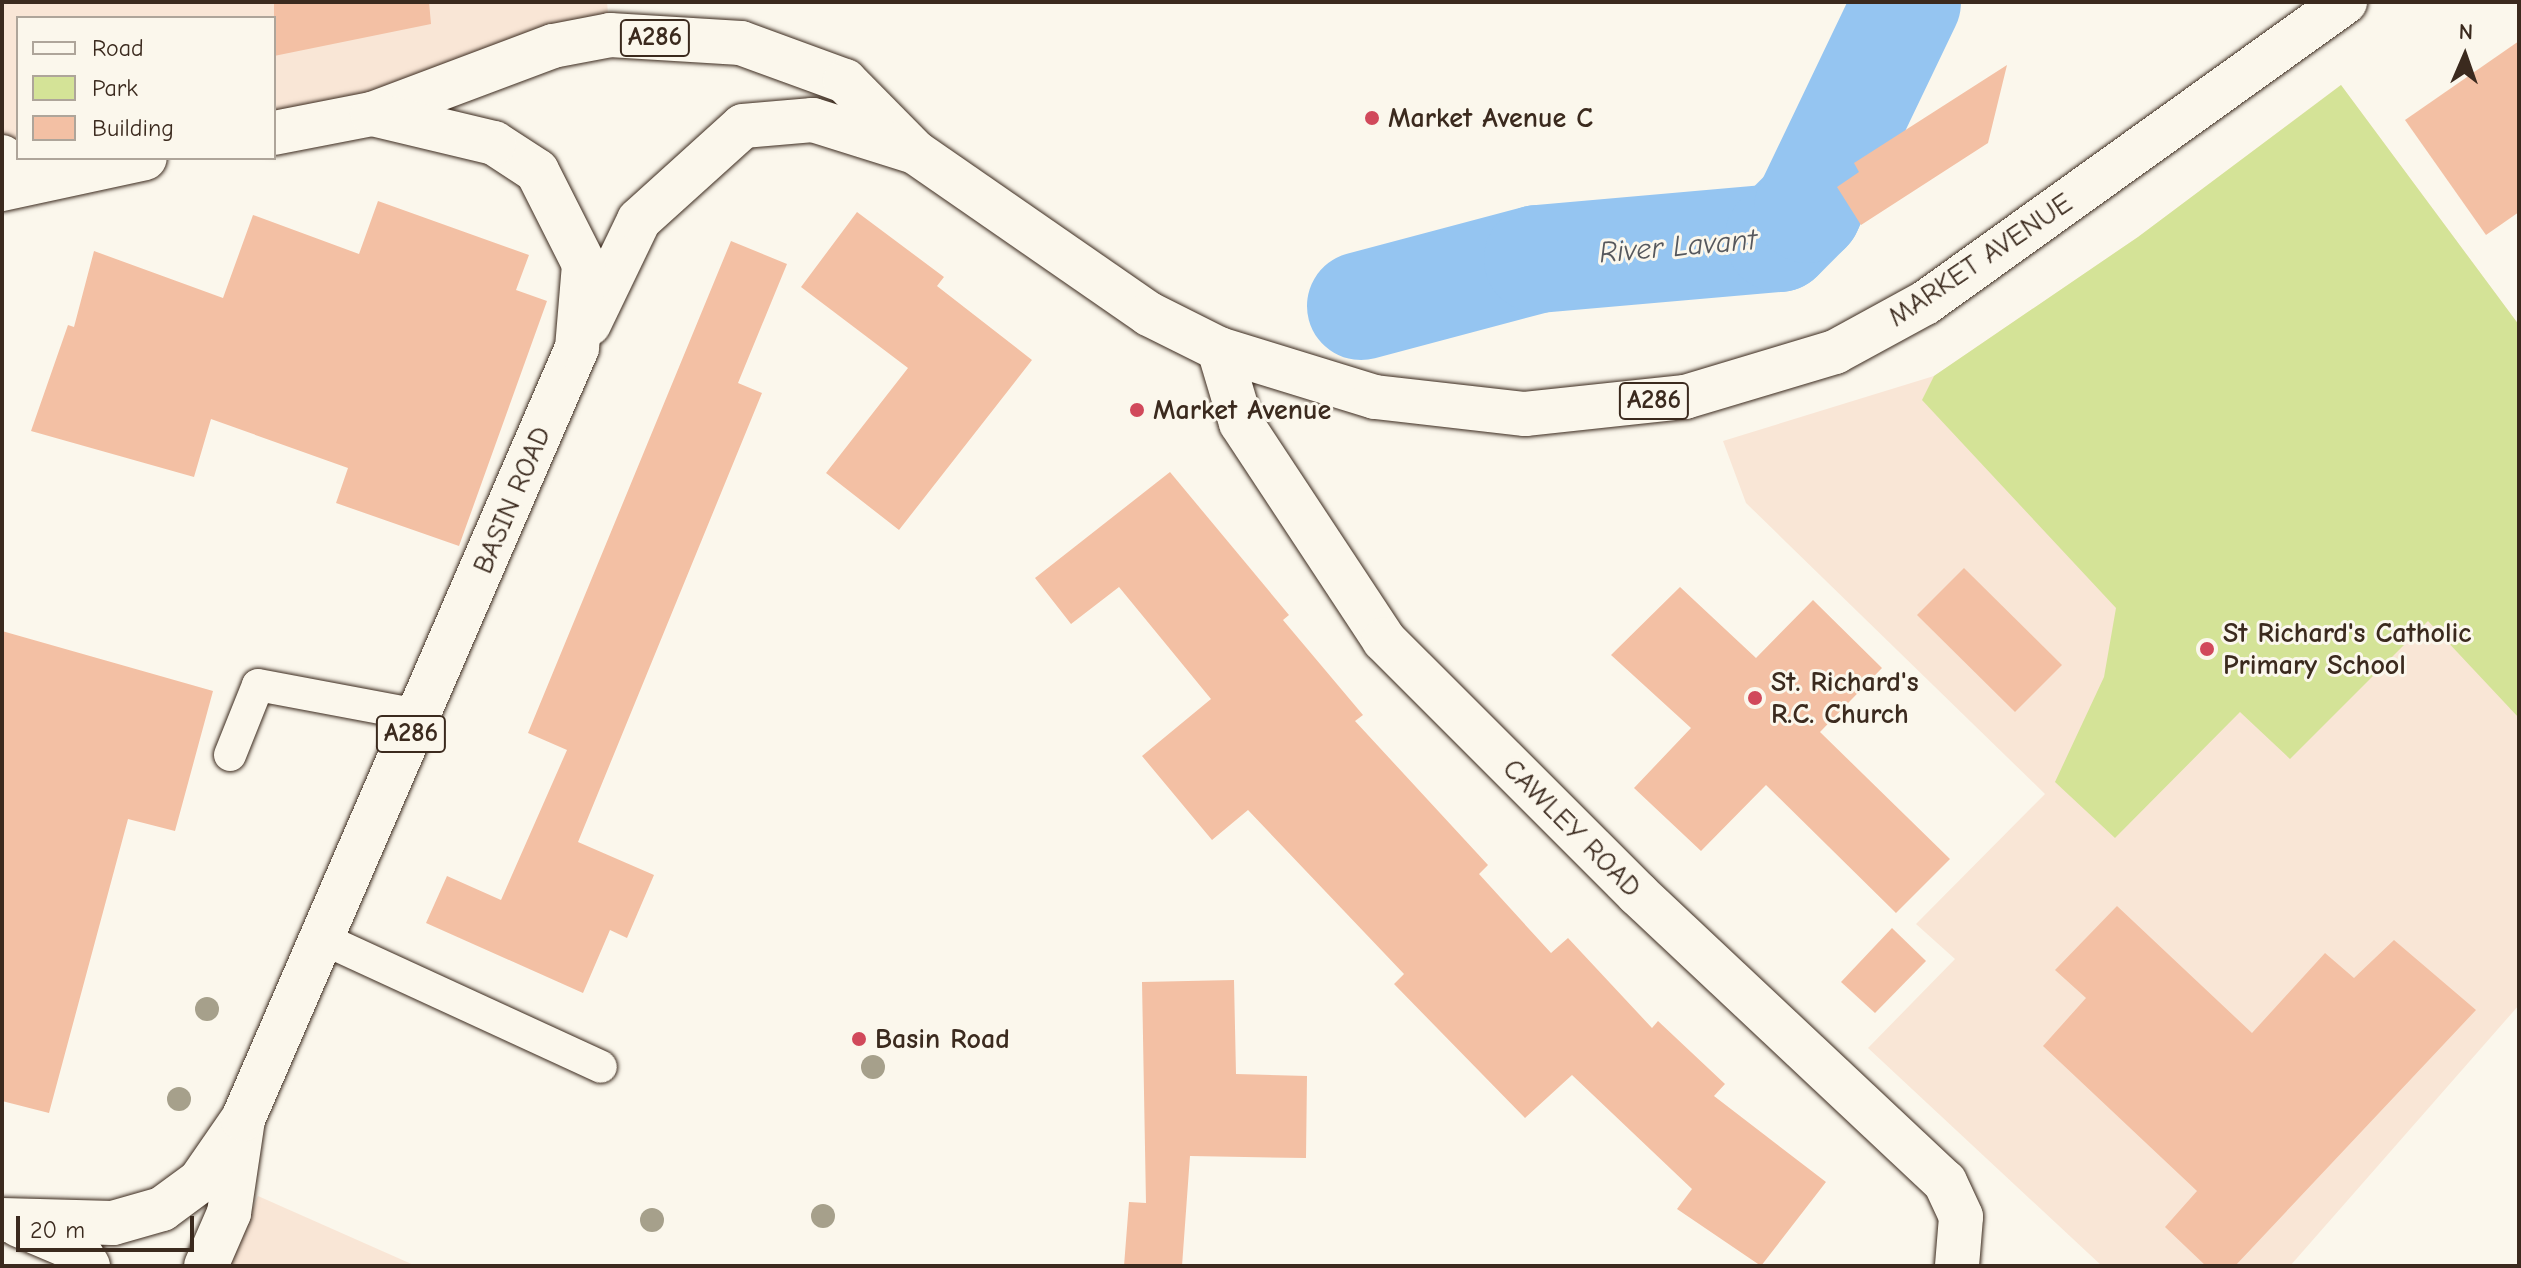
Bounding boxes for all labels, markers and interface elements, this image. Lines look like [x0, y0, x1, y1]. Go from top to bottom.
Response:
legend [16, 16, 276, 160]
road number: A286 [619, 16, 691, 60]
north arrow [2425, 16, 2505, 96]
text: N [2458, 19, 2473, 45]
text: Road [92, 34, 144, 62]
text: Park [92, 74, 138, 102]
place label: Market Avenue C [1388, 101, 1593, 135]
marker: Market Avenue C [1363, 109, 1381, 127]
text: Building [92, 114, 174, 142]
street label: MARKET AVENUE [1882, 186, 2078, 334]
water label: River Lavant [1598, 222, 1758, 272]
road number: A286 [1618, 379, 1690, 423]
place label: Market Avenue [1153, 393, 1331, 427]
marker: Market Avenue [1128, 401, 1146, 419]
street label: BASIN ROAD [466, 421, 558, 579]
place label: St Richard's Catholic Primary School [2223, 616, 2471, 682]
marker: St Richard's Catholic Primary School [2198, 640, 2216, 658]
place label: St. Richard's R.C. Church [1771, 665, 1919, 731]
marker: St. Richard's R.C. Church [1746, 689, 1764, 707]
road number: A286 [375, 712, 447, 756]
street label: CAWLEY ROAD [1496, 752, 1648, 904]
place label: Basin Road [875, 1022, 1010, 1056]
marker: Basin Road [850, 1030, 868, 1048]
scale bar [20, 1200, 198, 1250]
text: 20 m [30, 1216, 85, 1244]

